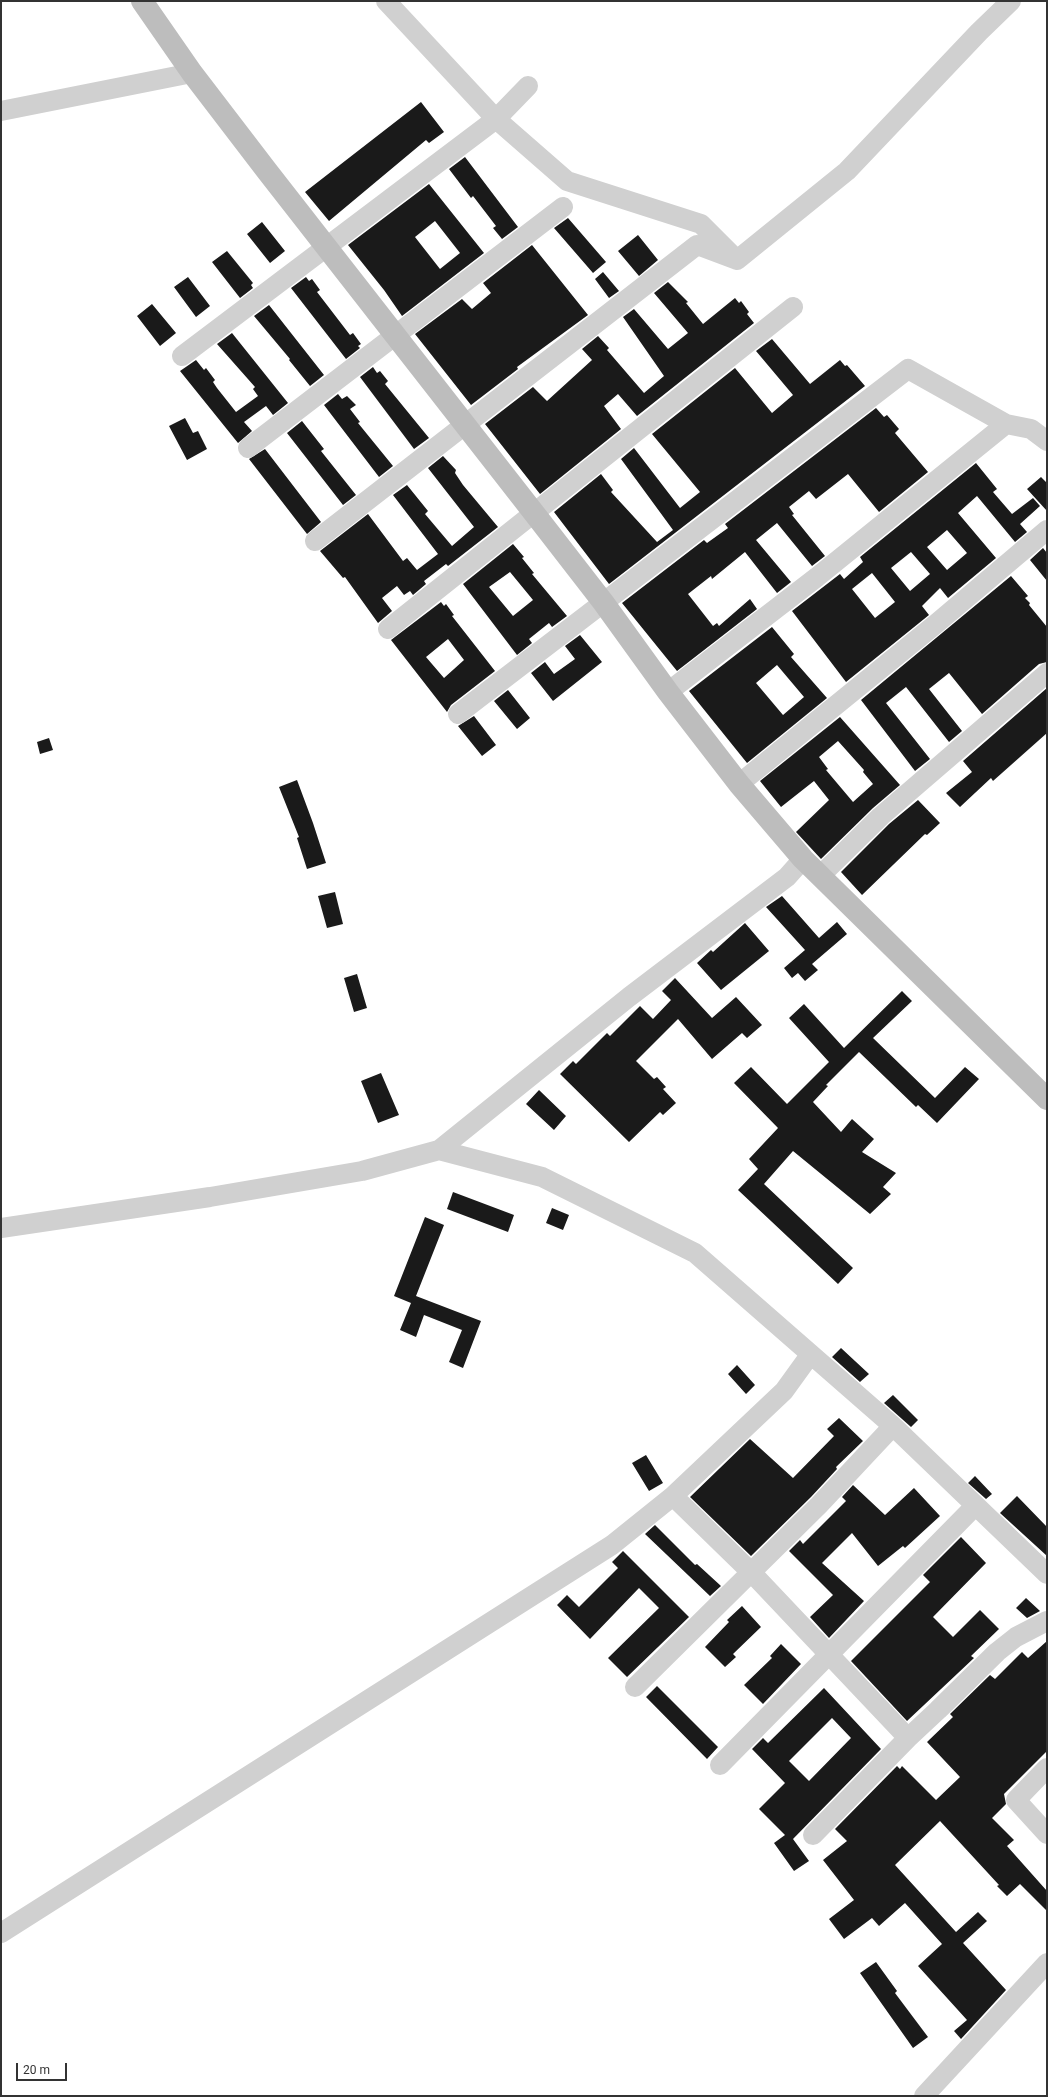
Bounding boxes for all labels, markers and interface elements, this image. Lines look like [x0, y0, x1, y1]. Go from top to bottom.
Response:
scale bar [18, 2055, 69, 2081]
text: 20 m [23, 2063, 50, 2077]

